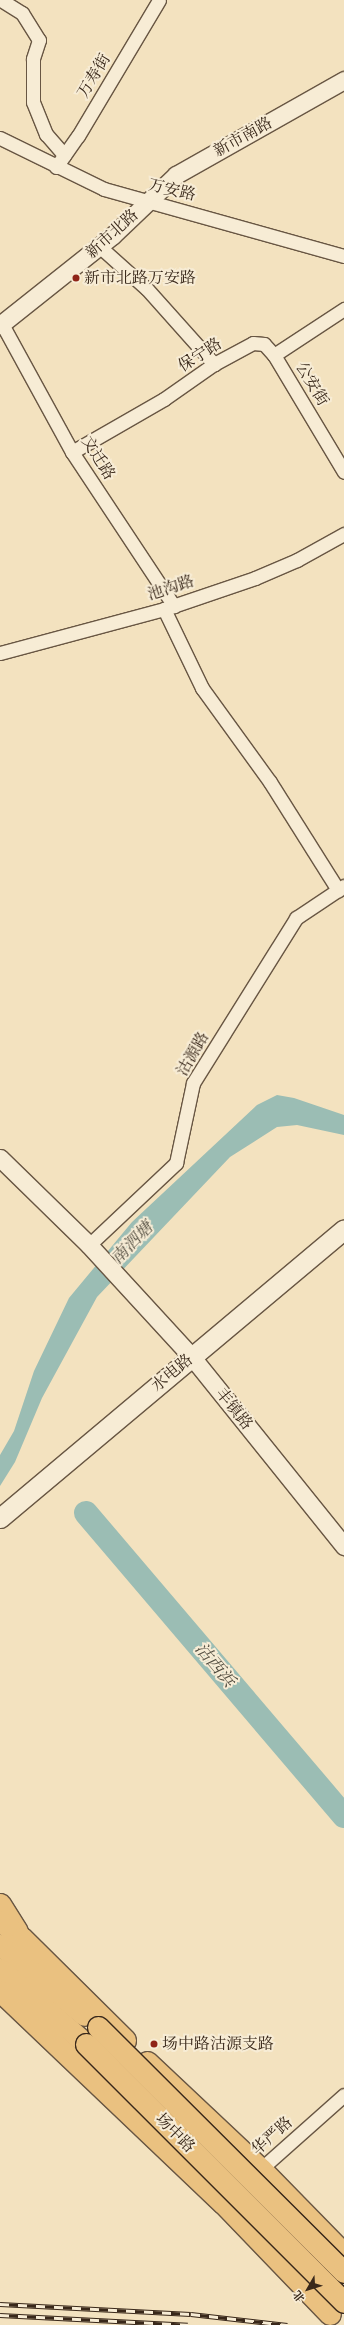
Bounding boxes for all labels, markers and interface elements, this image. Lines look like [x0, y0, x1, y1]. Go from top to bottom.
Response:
street label: 万寿街 [73, 50, 115, 102]
street label: 新市南路 [210, 113, 276, 161]
street label: 万安路 [146, 175, 198, 205]
street label: 新市北路 [82, 205, 142, 263]
place label: 新市北路万安路 [84, 268, 196, 288]
marker: 新市北路万安路 [71, 273, 81, 283]
street label: 保宁路 [175, 334, 225, 376]
street label: 公安街 [291, 358, 333, 410]
street label: 文迁路 [77, 433, 119, 483]
street label: 池沟路 [145, 571, 197, 605]
street label: 沽源路 [173, 1028, 213, 1080]
water label: 南泗塘 [107, 1218, 157, 1268]
street label: 水电路 [147, 1350, 197, 1396]
street label: 丰镇路 [211, 1384, 257, 1434]
water label: 沽西浜 [191, 1639, 239, 1691]
place label: 场中路沽源支路 [162, 2034, 274, 2054]
marker: 场中路沽源支路 [149, 2039, 159, 2049]
street label: 场中路 [151, 2109, 199, 2157]
street label: 华严路 [248, 2113, 296, 2159]
north arrow [288, 2269, 328, 2309]
text: 北 [290, 2288, 308, 2305]

